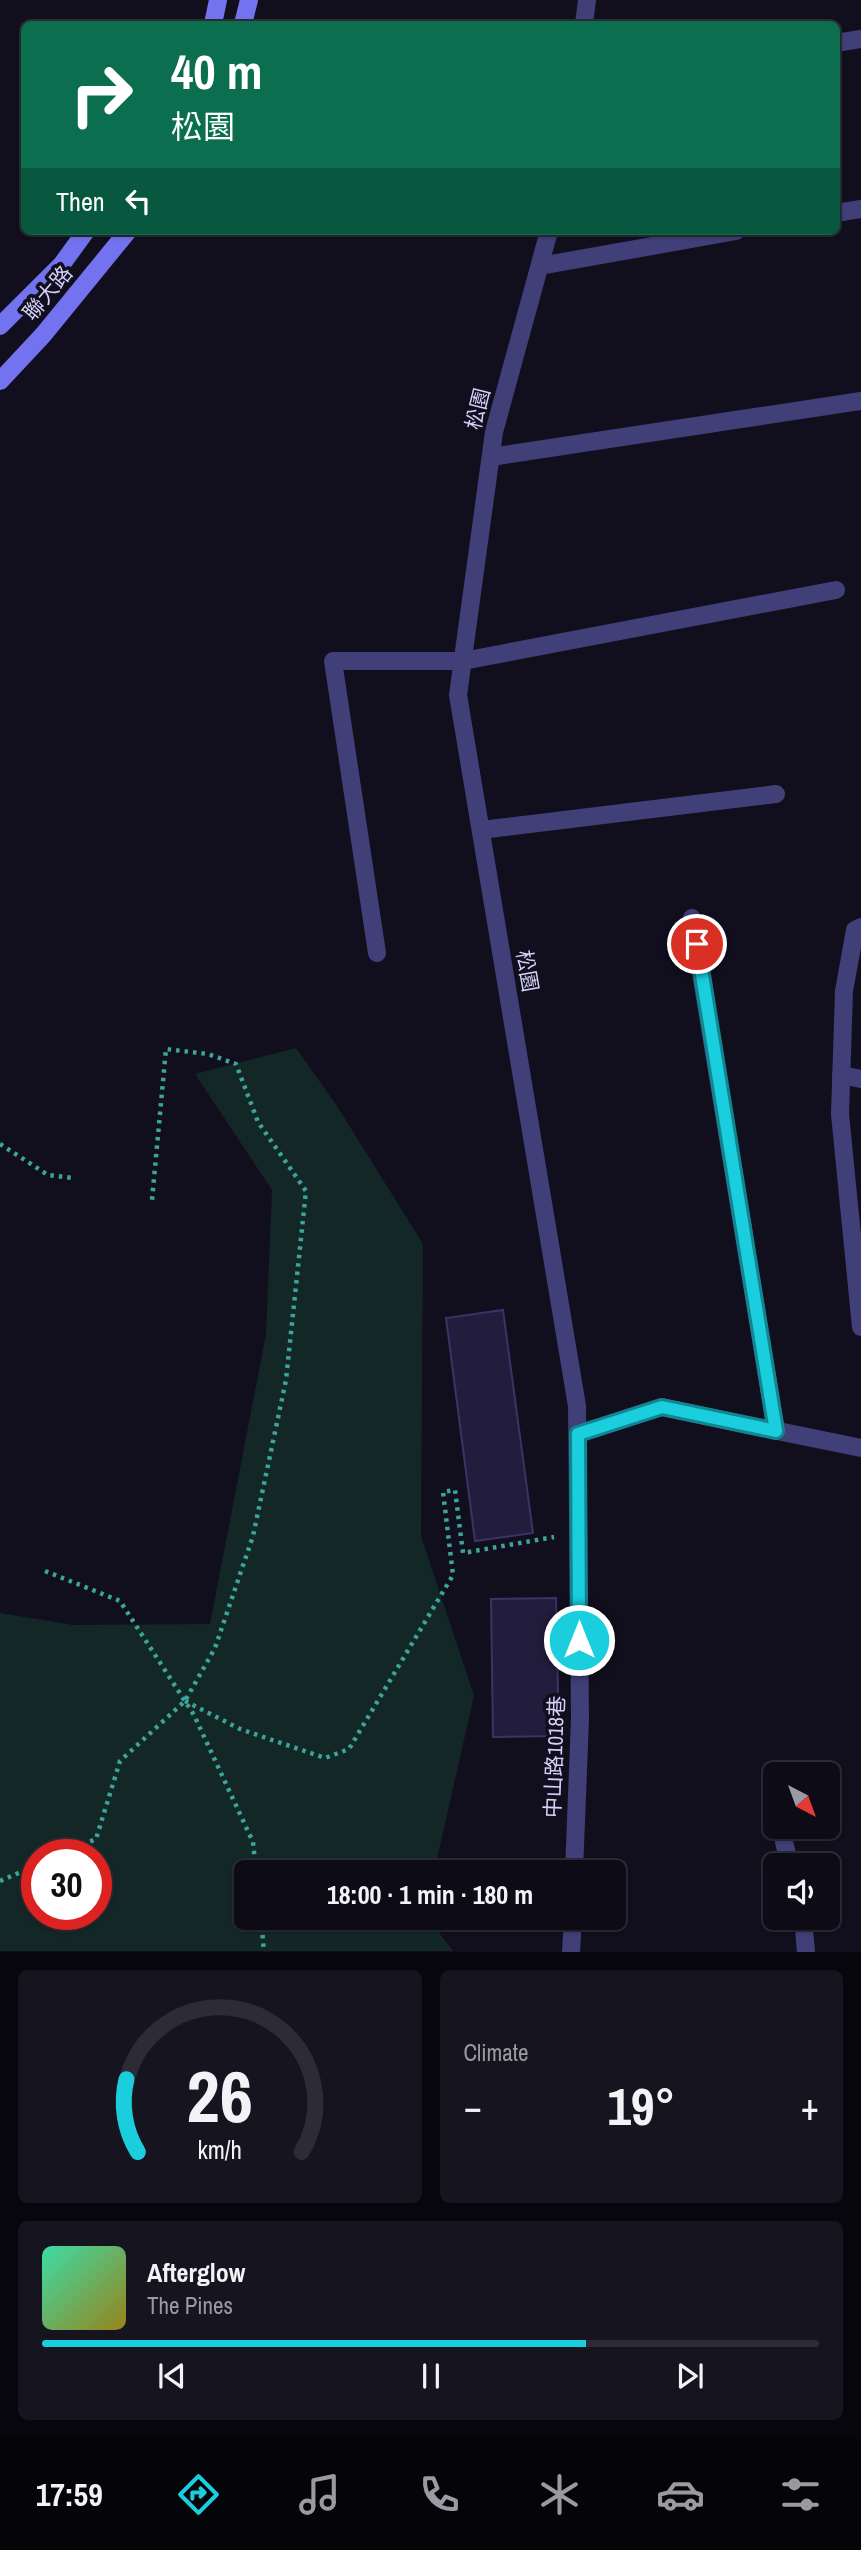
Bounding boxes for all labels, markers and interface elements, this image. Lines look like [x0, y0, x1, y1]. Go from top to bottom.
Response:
text: 40 m [171, 38, 263, 104]
icon: right [56, 49, 147, 140]
text: 松園 [171, 105, 235, 148]
icon: left [119, 182, 157, 220]
text: Then [56, 184, 105, 219]
street label: 聯大路 [16, 259, 79, 326]
street label: 松園 [458, 385, 497, 433]
pin [667, 914, 727, 974]
icon: arrive [678, 925, 716, 963]
street label: 松園 [510, 948, 545, 994]
position arrow [542, 1603, 616, 1677]
street label: 中山路1018巷 [538, 1695, 571, 1819]
north arrow [763, 1762, 840, 1839]
map controls [763, 1762, 840, 1930]
speed limit sign: 30 [21, 1839, 112, 1930]
button: sound [763, 1853, 840, 1930]
text: 18:00 · 1 min · 180 m [327, 1877, 533, 1912]
text: Climate [464, 2037, 528, 2068]
text: 26 [187, 2048, 253, 2146]
text: 19° [607, 2071, 675, 2141]
text: − [464, 2081, 482, 2132]
text: + [801, 2081, 819, 2132]
text: km/h [198, 2133, 242, 2167]
text: Afterglow [147, 2255, 245, 2290]
text: The Pines [147, 2290, 233, 2321]
icon: previous [153, 2357, 191, 2395]
icon: pause [412, 2357, 450, 2395]
icon: next [671, 2357, 709, 2395]
icon: directions [174, 2470, 223, 2519]
icon: music [295, 2470, 344, 2519]
icon: phone [415, 2470, 464, 2519]
icon: climate [535, 2470, 584, 2519]
icon: car [656, 2470, 705, 2519]
icon: filters [776, 2470, 825, 2519]
text: 17:59 [36, 2473, 103, 2516]

